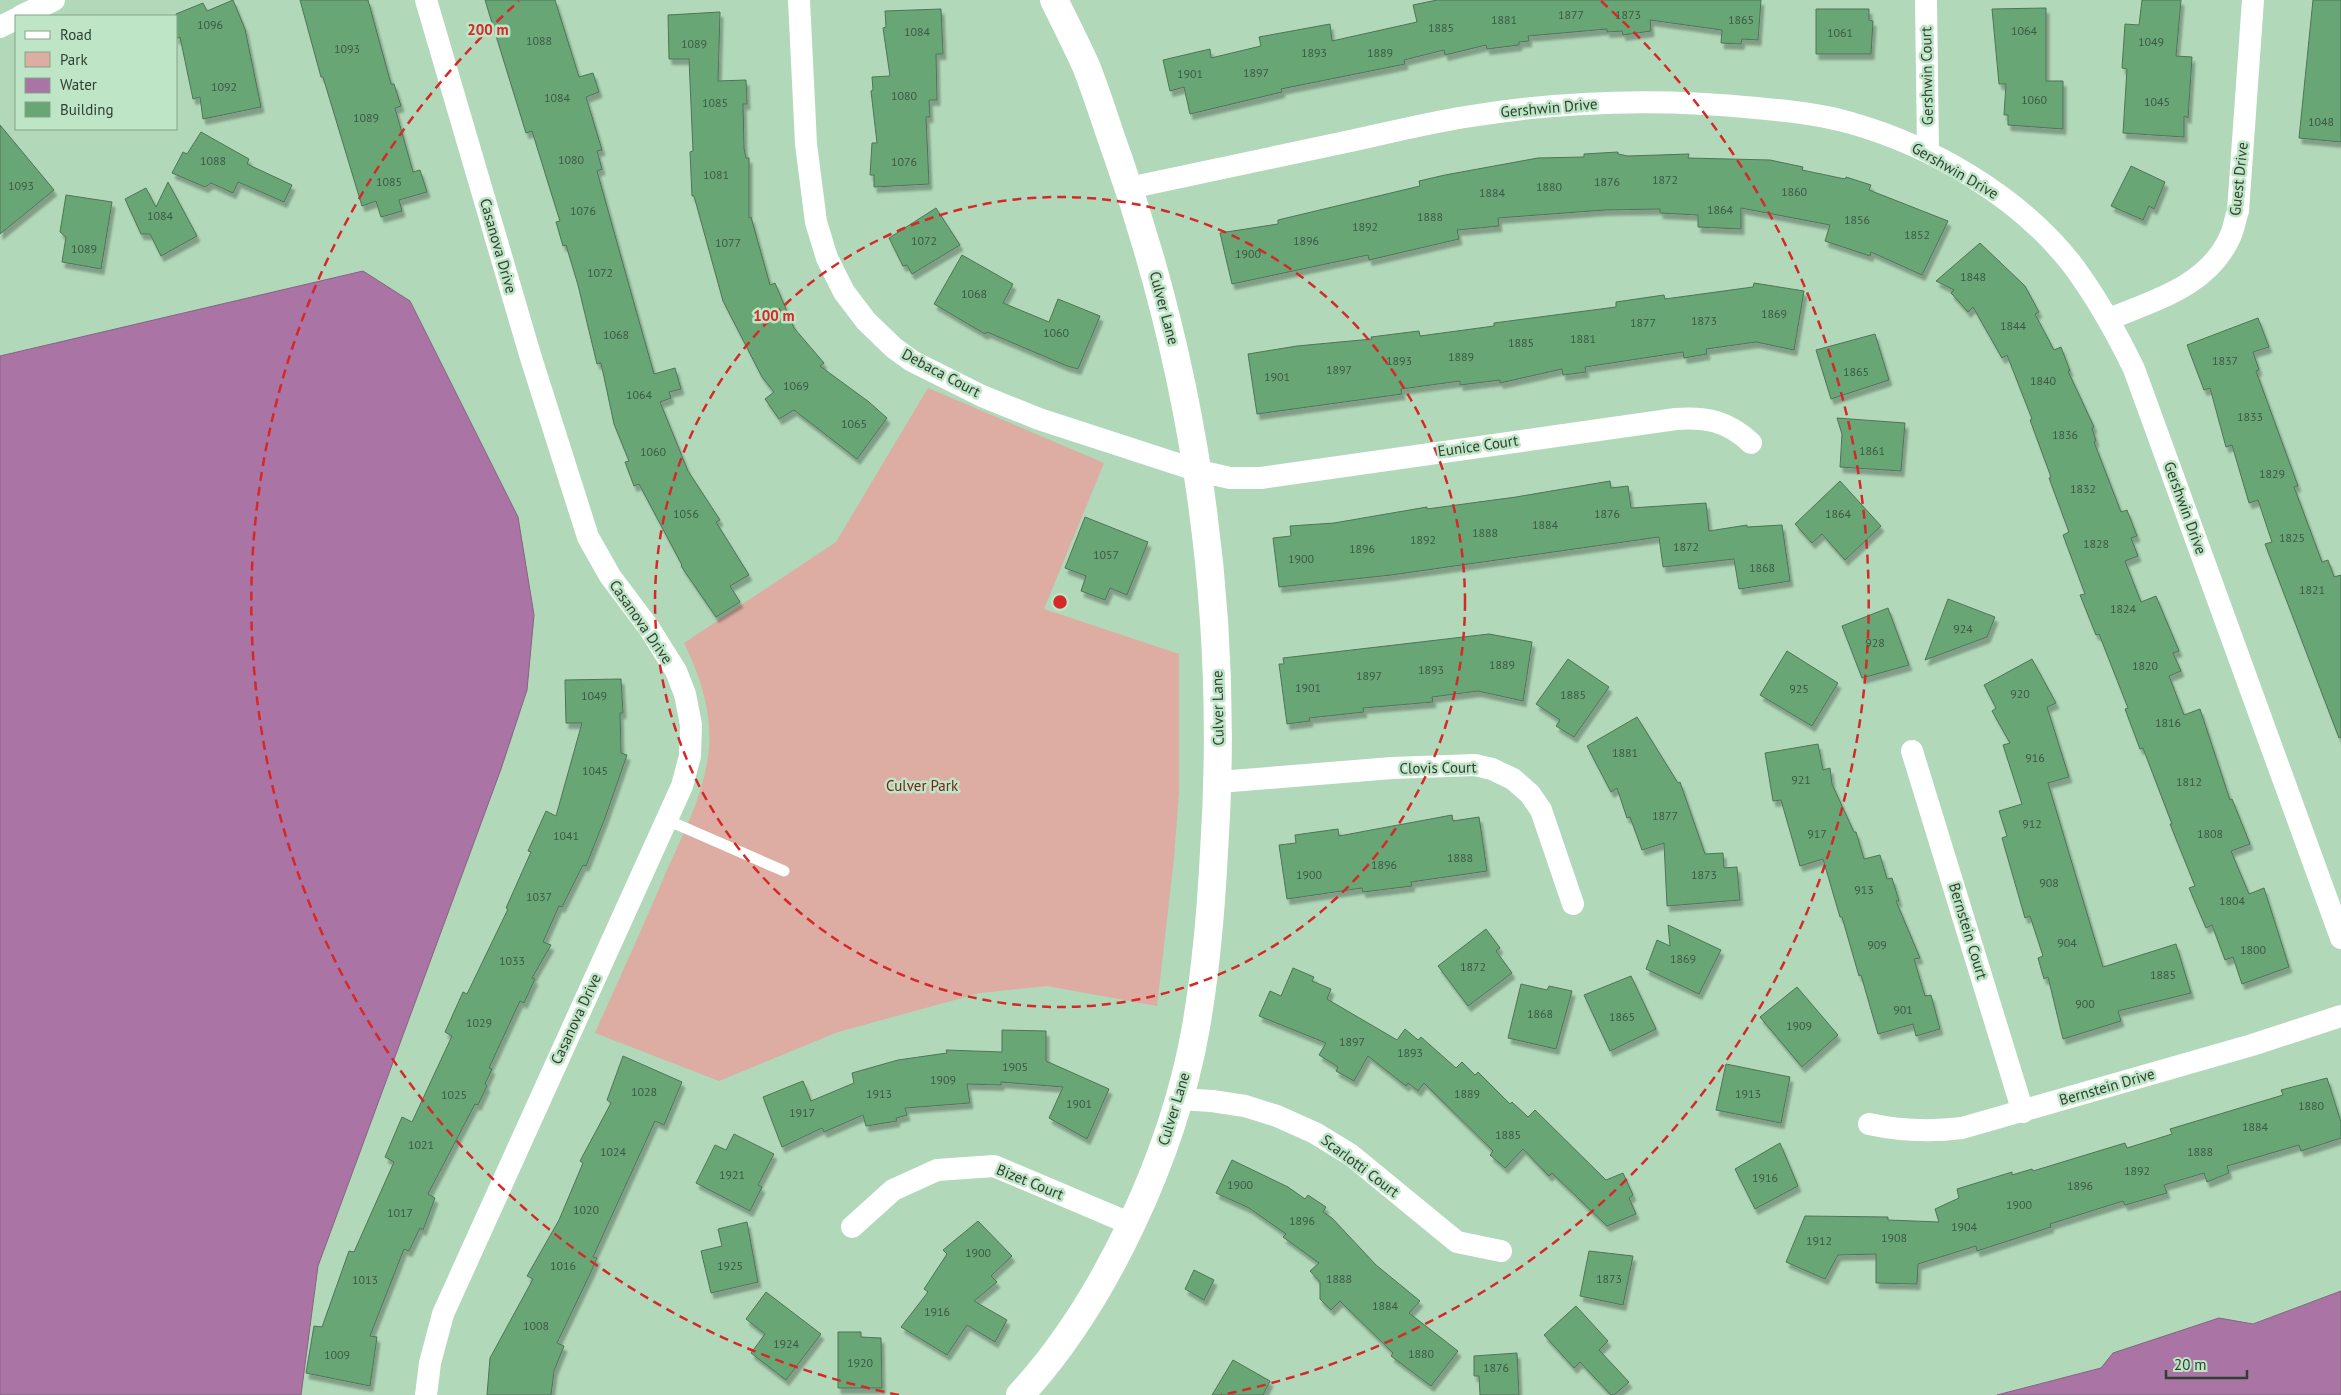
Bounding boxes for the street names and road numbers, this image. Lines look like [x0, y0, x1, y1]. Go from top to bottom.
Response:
street label: Gershwin Court [1916, 27, 1937, 125]
street label: Gershwin Drive [1500, 94, 1598, 121]
street label: Gershwin Drive [1908, 138, 2002, 203]
street label: Guest Drive [2225, 141, 2252, 217]
street label: Casanova Drive [476, 196, 521, 296]
street label: Culver Lane [1146, 269, 1183, 347]
street label: Debaca Court [899, 344, 984, 401]
street label: Eunice Court [1436, 430, 1519, 461]
street label: Gershwin Drive [2160, 459, 2211, 557]
street label: Casanova Drive [606, 576, 677, 667]
street label: Culver Lane [1207, 670, 1228, 746]
street label: Clovis Court [1399, 757, 1477, 778]
street label: Bernstein Court [1945, 880, 1992, 981]
street label: Casanova Drive [546, 970, 605, 1067]
street label: Bernstein Drive [2057, 1064, 2157, 1109]
street label: Culver Lane [1153, 1070, 1194, 1148]
street label: Scarlotti Court [1318, 1130, 1403, 1201]
street label: Bizet Court [994, 1159, 1067, 1204]

